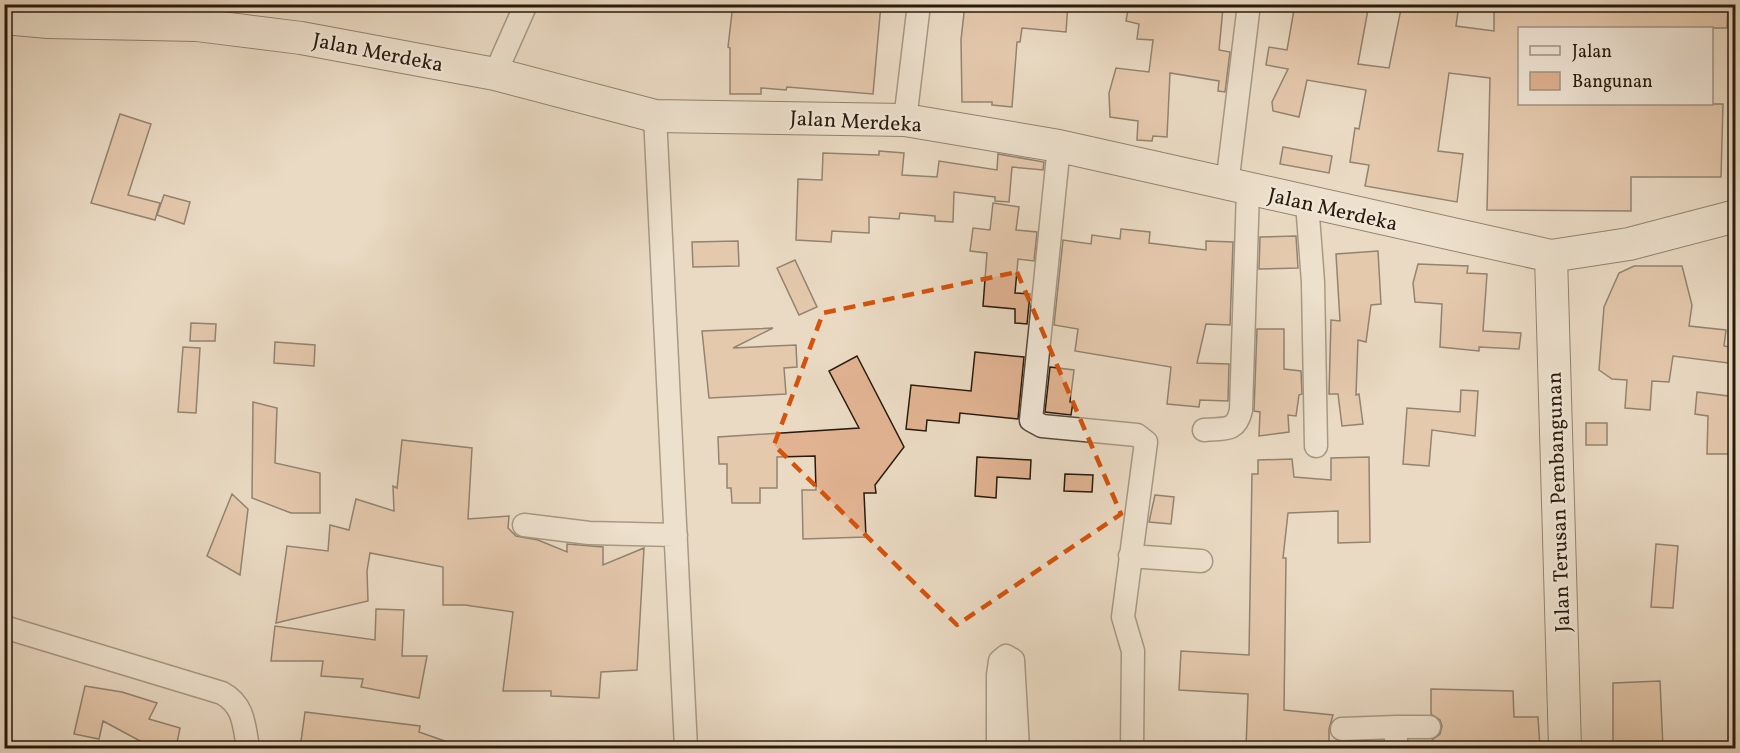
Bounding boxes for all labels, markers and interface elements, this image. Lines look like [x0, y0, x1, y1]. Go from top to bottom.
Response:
street label: Jalan Merdeka [310, 27, 445, 80]
legend [1518, 27, 1713, 105]
text: Jalan [1572, 40, 1612, 65]
text: Bangunan [1572, 70, 1653, 95]
street label: Jalan Merdeka [789, 105, 923, 140]
street label: Jalan Merdeka [1265, 181, 1400, 239]
street label: Jalan Terusan Pembangunan [1540, 371, 1579, 633]

